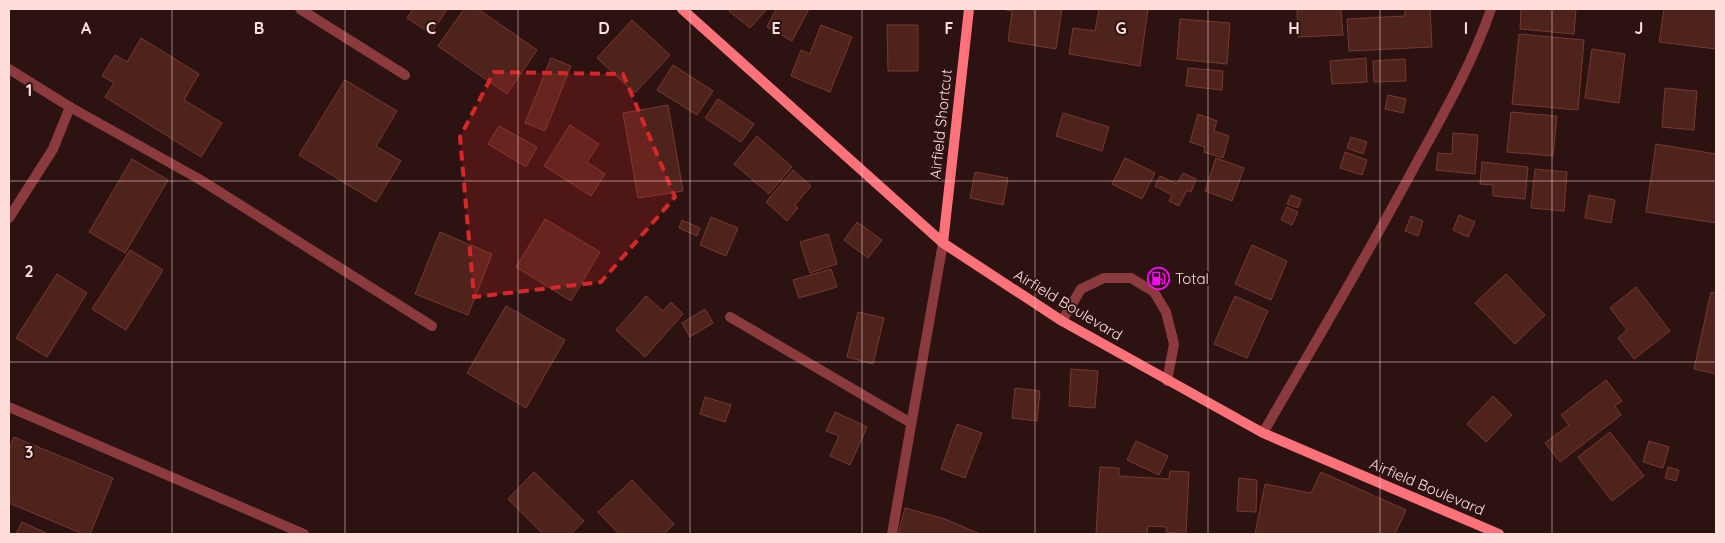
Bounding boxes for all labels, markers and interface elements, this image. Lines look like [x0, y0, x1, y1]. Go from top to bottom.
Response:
text: A [81, 18, 92, 38]
text: B [254, 18, 264, 38]
text: C [426, 18, 436, 38]
text: D [598, 18, 610, 38]
text: E [771, 18, 781, 38]
text: F [945, 18, 954, 38]
text: G [1115, 18, 1127, 38]
text: H [1288, 18, 1300, 38]
text: I [1464, 18, 1468, 38]
text: J [1635, 18, 1643, 38]
street label: Airfield Shortcut [925, 68, 956, 180]
text: 1 [26, 80, 32, 100]
text: 2 [24, 261, 34, 281]
street label: Airfield Boulevard [1011, 265, 1126, 344]
fuel station icon: Total [1147, 267, 1171, 291]
place label: Total [1175, 269, 1209, 288]
text: 3 [25, 442, 33, 462]
street label: Airfield Boulevard [1367, 454, 1487, 519]

